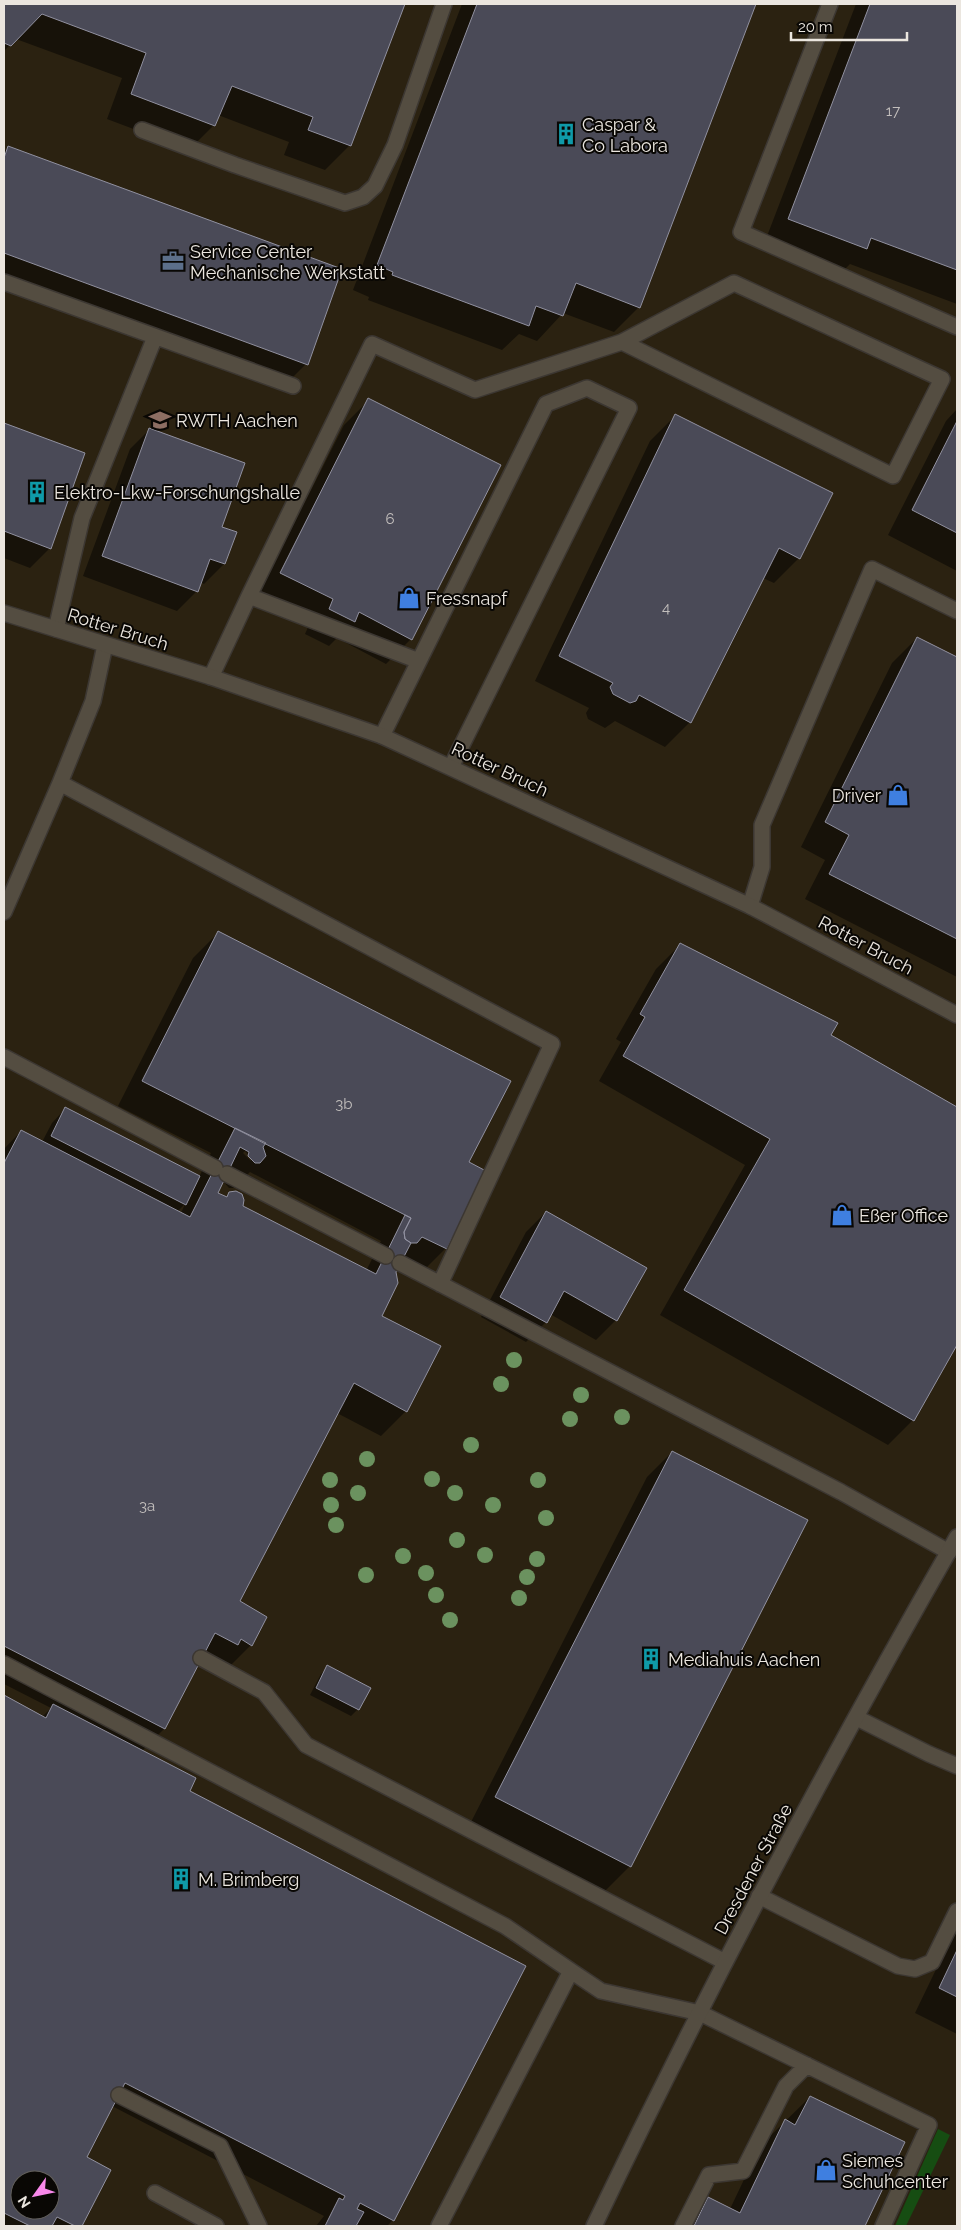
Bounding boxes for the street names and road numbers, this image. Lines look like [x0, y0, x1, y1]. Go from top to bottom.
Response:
street label: Rotter Bruch [65, 604, 171, 654]
street label: Rotter Bruch [448, 737, 552, 801]
street label: Rotter Bruch [815, 911, 917, 979]
street label: Dresdener Straße [710, 1800, 796, 1938]

